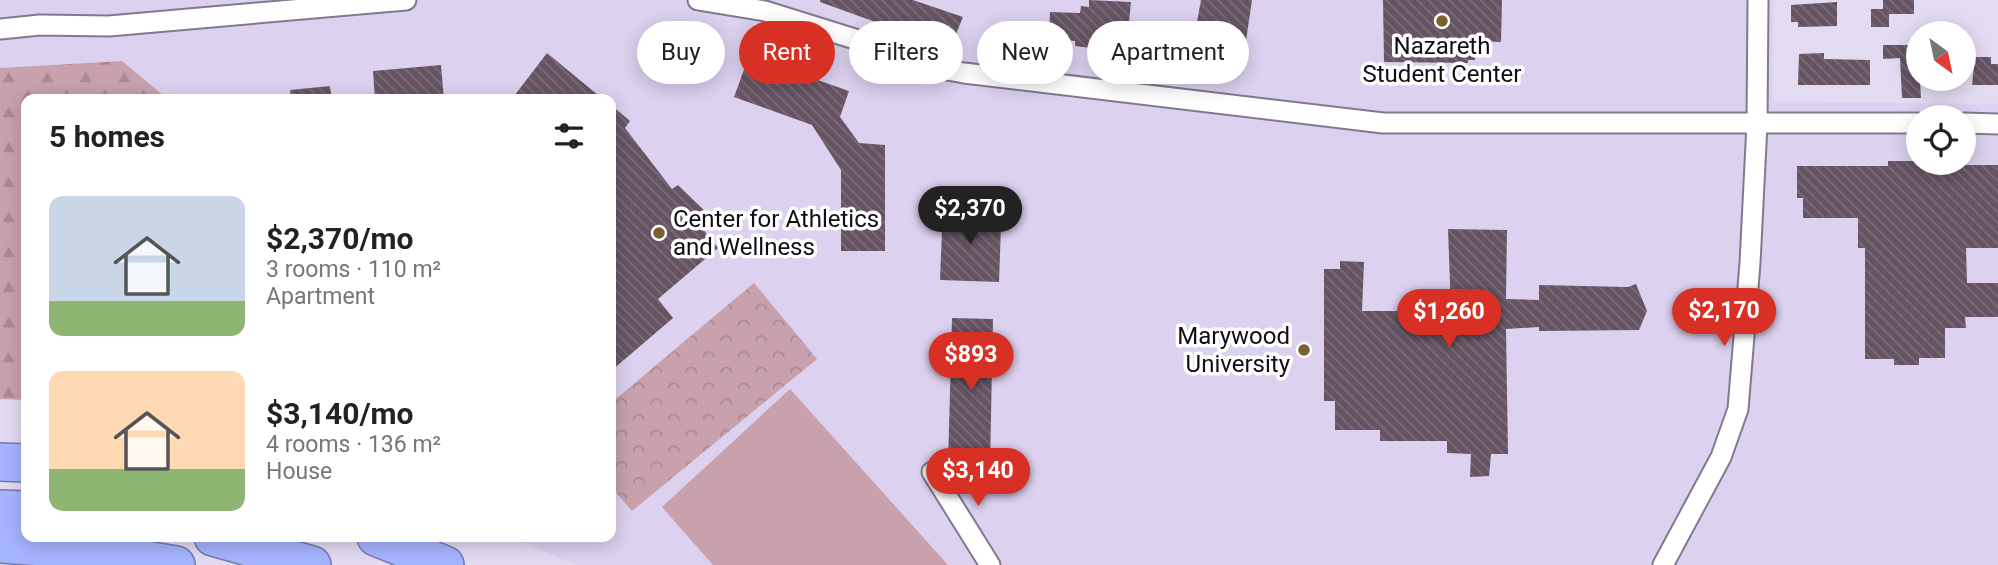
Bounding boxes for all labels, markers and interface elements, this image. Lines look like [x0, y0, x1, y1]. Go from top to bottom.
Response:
marker: Nazareth Student Center [1434, 13, 1450, 29]
chip: Buy [637, 21, 725, 84]
chip: Rent [739, 21, 835, 84]
chip: Filters [849, 21, 963, 84]
chip: New [977, 21, 1073, 84]
chip: Apartment [1087, 21, 1249, 84]
north arrow [1906, 21, 1976, 91]
map controls [1906, 21, 1976, 175]
place label: Nazareth Student Center [1363, 32, 1521, 88]
button: locate [1906, 105, 1976, 175]
icon: filters [550, 117, 588, 155]
text: 5 homes [49, 119, 165, 154]
pin: $2,370 [913, 187, 1027, 246]
text: $2,370 [934, 195, 1006, 222]
place label: Center for Athletics and Wellness [673, 205, 879, 261]
text: $2,370/mo [266, 221, 414, 256]
icon: home [105, 224, 189, 308]
marker: Center for Athletics and Wellness [651, 225, 667, 241]
text: 3 rooms · 110 m² [266, 256, 441, 283]
text: Apartment [266, 283, 375, 310]
pin: $2,170 [1667, 288, 1781, 348]
pin: $1,260 [1392, 290, 1506, 349]
text: $2,170 [1688, 297, 1760, 324]
text: $1,260 [1413, 298, 1485, 325]
place label: Marywood University [1177, 322, 1291, 378]
pin: $893 [930, 332, 1012, 392]
text: $893 [945, 341, 997, 368]
marker: Marywood University [1296, 342, 1312, 358]
text: $3,140/mo [266, 396, 414, 431]
icon: home [105, 399, 189, 483]
text: 4 rooms · 136 m² [266, 431, 441, 458]
pin: $3,140 [921, 448, 1035, 508]
text: $3,140 [942, 457, 1014, 484]
text: House [266, 458, 332, 485]

